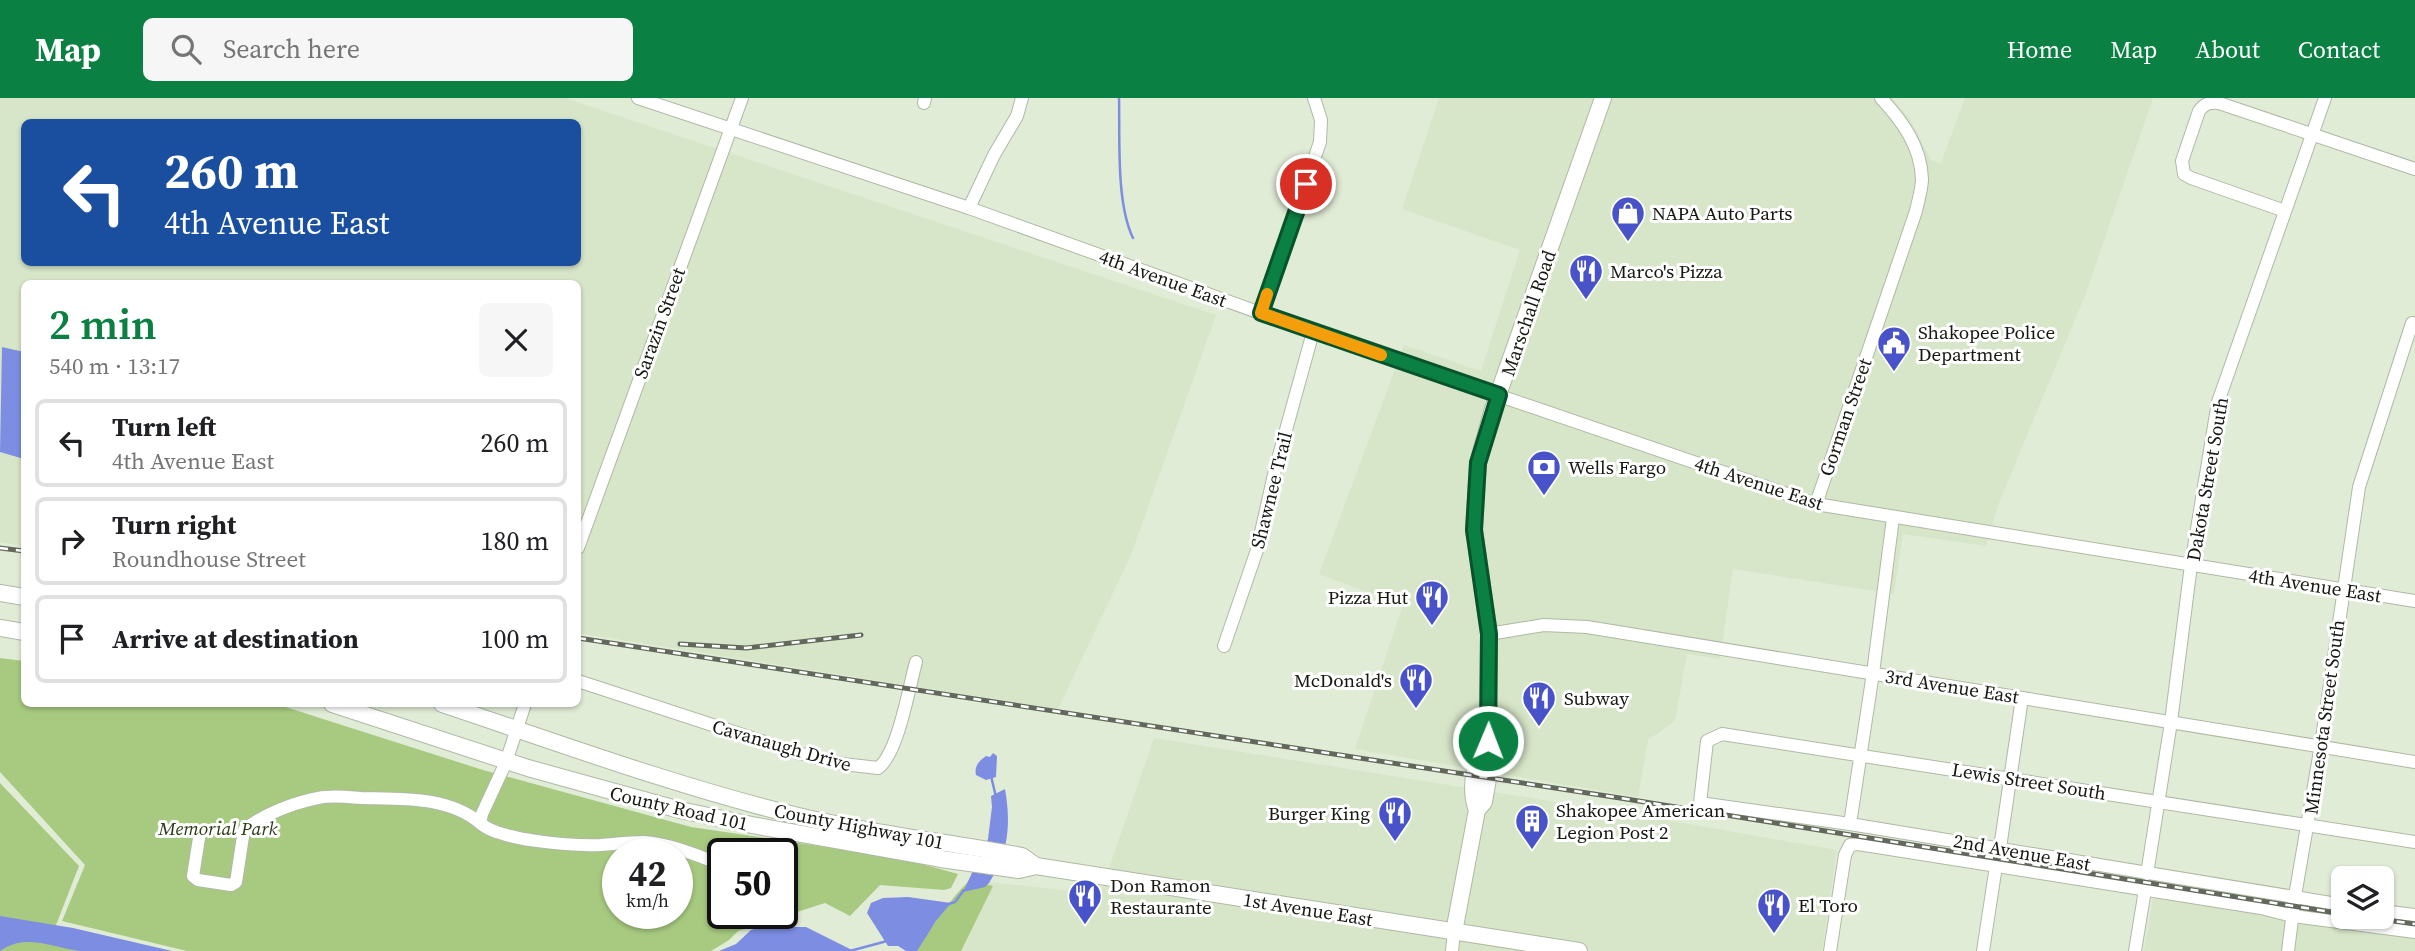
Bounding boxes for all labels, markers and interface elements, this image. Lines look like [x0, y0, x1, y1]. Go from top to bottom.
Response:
search box [143, 18, 633, 81]
text: Map [35, 27, 101, 72]
icon: search [167, 30, 205, 68]
text: Search here [223, 31, 360, 67]
text: Home [2007, 33, 2072, 66]
text: Map [2110, 33, 2157, 66]
text: About [2195, 33, 2260, 66]
text: Contact [2298, 33, 2380, 66]
text: 260 m [164, 137, 299, 204]
icon: left [49, 147, 140, 238]
pin [1276, 154, 1336, 214]
icon: arrive [1287, 165, 1325, 203]
shop icon: NAPA Auto Parts [1609, 194, 1647, 243]
place label: NAPA Auto Parts [1652, 200, 1793, 226]
text: 4th Avenue East [164, 201, 389, 245]
street label: 4th Avenue East [1096, 243, 1231, 313]
street label: Marschall Road [1494, 246, 1562, 379]
restaurant icon: Marco's Pizza [1567, 252, 1605, 301]
place label: Marco's Pizza [1610, 258, 1723, 284]
street label: Sarazin Street [627, 263, 691, 382]
text: 2 min [49, 295, 157, 353]
button: close [479, 303, 553, 377]
place label: Shakopee Police Department [1918, 319, 2055, 367]
public building icon: Shakopee Police Department [1875, 324, 1913, 373]
text: 540 m · 13:17 [49, 350, 180, 382]
street label: Gorman Street [1813, 354, 1878, 479]
street label: Dakota Street South [2180, 395, 2234, 563]
text: Turn left [112, 409, 216, 445]
icon: left [53, 424, 91, 462]
text: 260 m [481, 425, 549, 461]
street label: Shawnee Trail [1244, 429, 1298, 551]
text: 4th Avenue East [112, 445, 274, 477]
bank icon: Wells Fargo [1525, 448, 1563, 497]
street label: 4th Avenue East [1691, 450, 1827, 516]
place label: Wells Fargo [1568, 454, 1666, 480]
text: Turn right [112, 507, 236, 543]
icon: right [53, 522, 91, 560]
text: 180 m [481, 523, 549, 559]
text: Roundhouse Street [112, 543, 306, 575]
street label: 4th Avenue East [2247, 562, 2384, 608]
restaurant icon: Pizza Hut [1413, 578, 1451, 627]
place label: Pizza Hut [1328, 584, 1409, 610]
street label: Minnesota Street South [2297, 618, 2351, 816]
icon: arrive [53, 620, 91, 658]
text: Arrive at destination [112, 621, 359, 657]
text: 100 m [481, 621, 549, 657]
restaurant icon: McDonald's [1397, 661, 1435, 710]
street label: 3rd Avenue East [1883, 663, 2021, 710]
place label: McDonald's [1294, 667, 1392, 693]
restaurant icon: Subway [1520, 679, 1558, 728]
place label: Subway [1564, 685, 1629, 711]
position arrow [1451, 704, 1525, 778]
street label: Cavanaugh Drive [709, 713, 855, 777]
street label: Lewis Street South [1950, 756, 2108, 806]
street label: County Road 101 [607, 779, 751, 837]
restaurant icon: Burger King [1376, 794, 1414, 843]
street label: County Highway 101 [772, 797, 946, 855]
place label: Shakopee American Legion Post 2 [1556, 797, 1725, 845]
place label: Burger King [1268, 800, 1370, 826]
building icon: Shakopee American Legion Post 2 [1513, 802, 1551, 851]
park label: Memorial Park [157, 815, 278, 841]
street label: 2nd Avenue East [1952, 827, 2093, 877]
speed limit sign: 50 [707, 838, 798, 929]
text: 42 [629, 850, 666, 898]
map controls [2331, 866, 2394, 929]
button: layers [2331, 866, 2394, 929]
place label: Don Ramon Restaurante [1110, 872, 1212, 920]
restaurant icon: Don Ramon Restaurante [1066, 877, 1104, 926]
street label: 1st Avenue East [1241, 886, 1375, 932]
restaurant icon: El Toro [1755, 886, 1793, 935]
text: km/h [626, 888, 669, 913]
place label: El Toro [1798, 892, 1858, 918]

